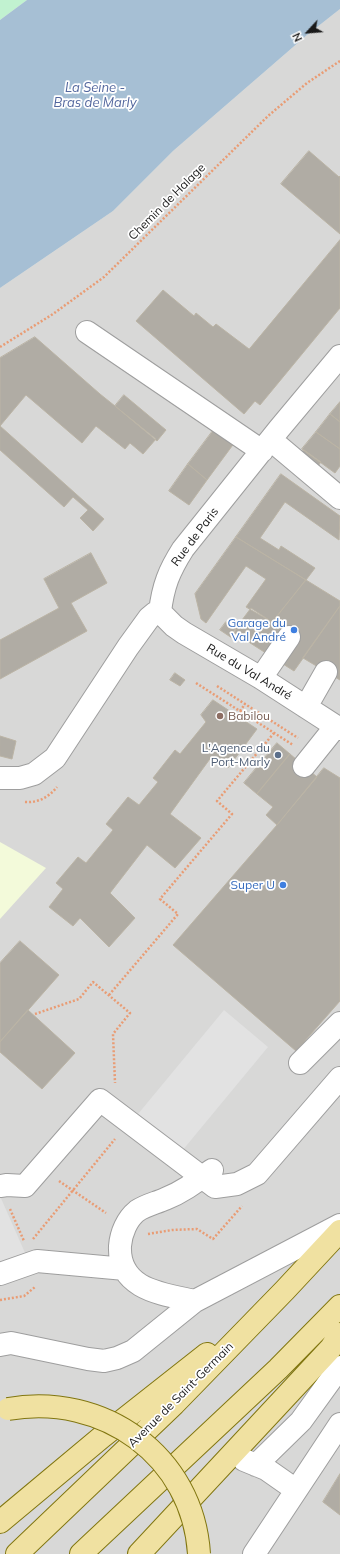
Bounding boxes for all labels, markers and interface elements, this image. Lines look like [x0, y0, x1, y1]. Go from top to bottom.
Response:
north arrow [288, 12, 328, 52]
text: N [289, 30, 305, 44]
water label: La Seine - Bras de Marly [53, 80, 137, 111]
street label: Chemin de Halage [126, 161, 208, 243]
street label: Rue de Paris [168, 505, 222, 569]
place label: Garage du Val André [228, 616, 286, 644]
marker: Garage du Val André [289, 625, 299, 635]
street label: Rue du Val André [204, 641, 294, 703]
place label: Babilou [228, 709, 270, 723]
marker: Babilou [215, 711, 225, 721]
place label: L'Agence du Port-Marly [202, 741, 270, 769]
marker: L'Agence du Port-Marly [273, 750, 283, 760]
place label: Super U [231, 878, 275, 892]
marker: Super U [278, 880, 288, 890]
street label: Avenue de Saint-Germain [125, 1339, 237, 1451]

